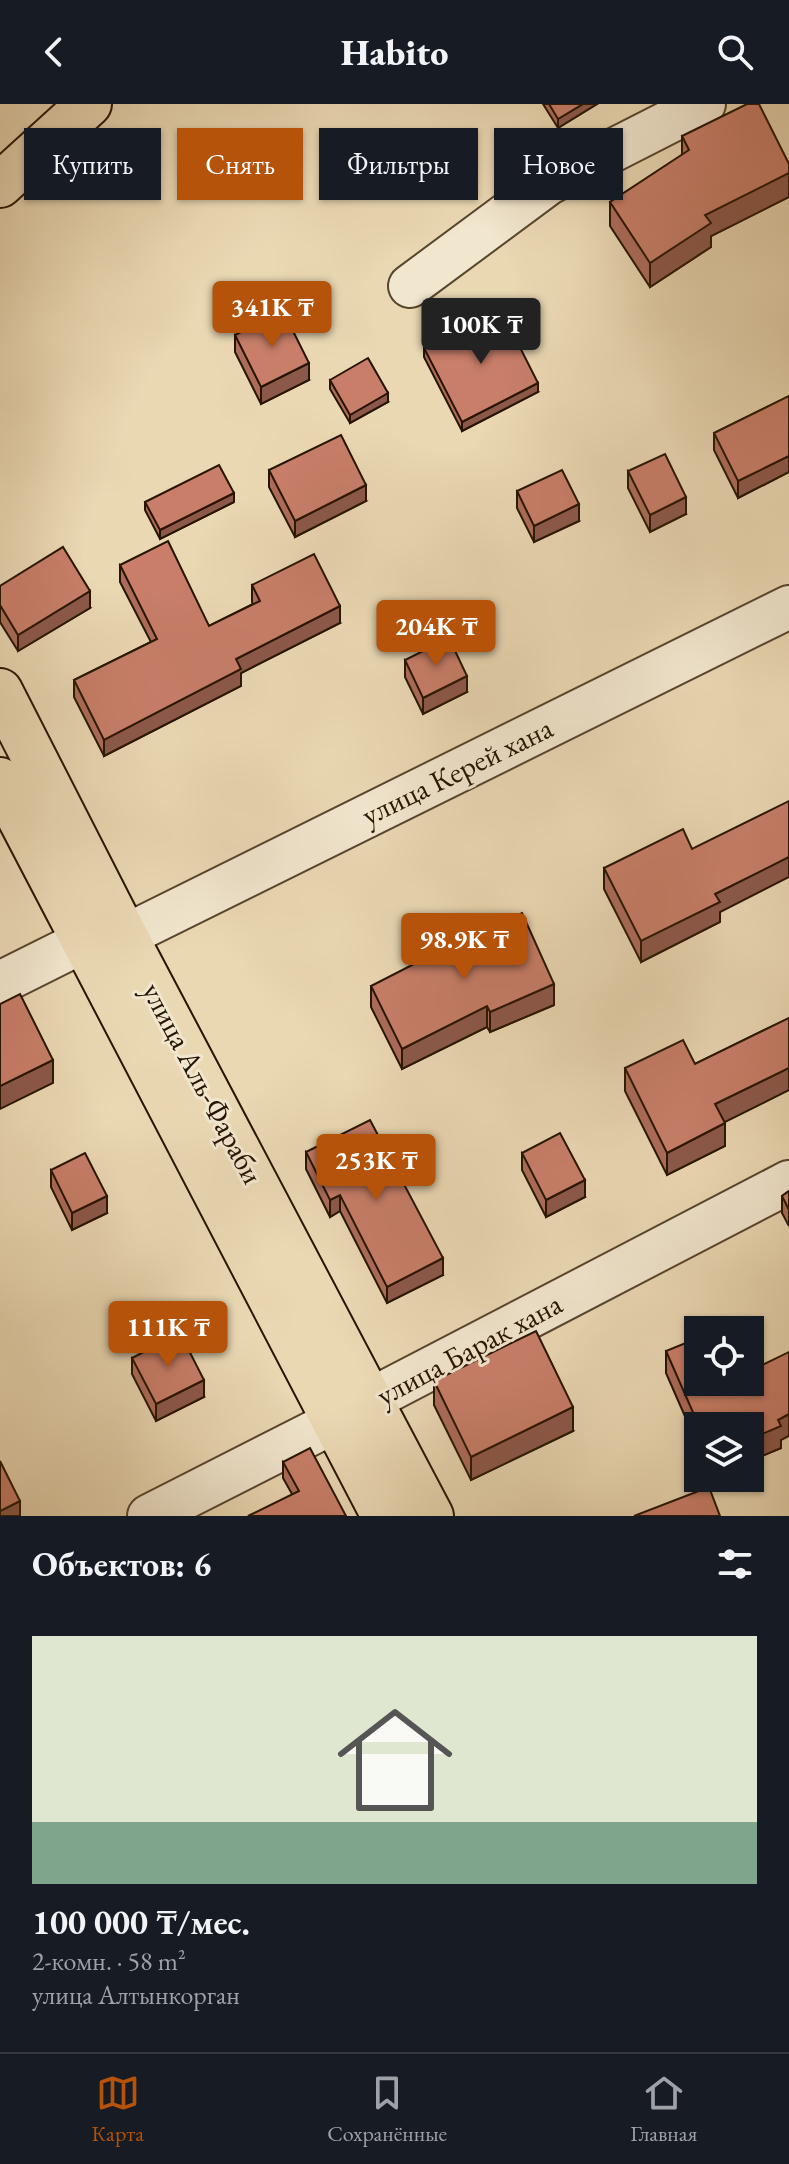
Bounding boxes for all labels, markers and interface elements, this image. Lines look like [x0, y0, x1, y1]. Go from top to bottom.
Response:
text: Habito [341, 29, 448, 76]
icon: back [32, 30, 76, 74]
icon: search [713, 30, 757, 74]
chip: Купить [24, 128, 161, 200]
chip: Снять [177, 128, 303, 200]
chip: Фильтры [319, 128, 478, 200]
chip: Новое [494, 128, 623, 200]
pin: 341K ₸ [207, 281, 337, 349]
text: 341K ₸ [230, 290, 314, 324]
pin: 100K ₸ [416, 298, 546, 366]
text: 100K ₸ [439, 307, 523, 341]
pin: 204K ₸ [371, 600, 501, 668]
text: 204K ₸ [394, 609, 478, 643]
street label: улица Керей хана [355, 708, 559, 834]
pin: 98.9K ₸ [390, 913, 538, 981]
text: 98.9K ₸ [419, 922, 509, 956]
street label: улица Аль-Фараби [133, 975, 273, 1191]
pin: 253K ₸ [311, 1134, 441, 1202]
text: 253K ₸ [334, 1143, 418, 1177]
street label: улица Барак хана [369, 1284, 569, 1414]
pin: 111K ₸ [103, 1301, 233, 1369]
text: 111K ₸ [126, 1310, 210, 1344]
map controls [684, 1316, 764, 1492]
button: locate [684, 1316, 764, 1396]
button: layers [684, 1412, 764, 1492]
text: Объектов: 6 [32, 1542, 211, 1586]
icon: filters [713, 1542, 757, 1586]
icon: home [323, 1688, 467, 1832]
text: 100 000 ₸/мес. [32, 1900, 250, 1944]
text: 2-комн. · 58 m² [32, 1944, 186, 1978]
text: улица Алтынкорган [32, 1978, 240, 2012]
tab: Карта [92, 2071, 144, 2148]
tab: Сохранённые [327, 2071, 447, 2148]
tab: Главная [630, 2071, 697, 2148]

